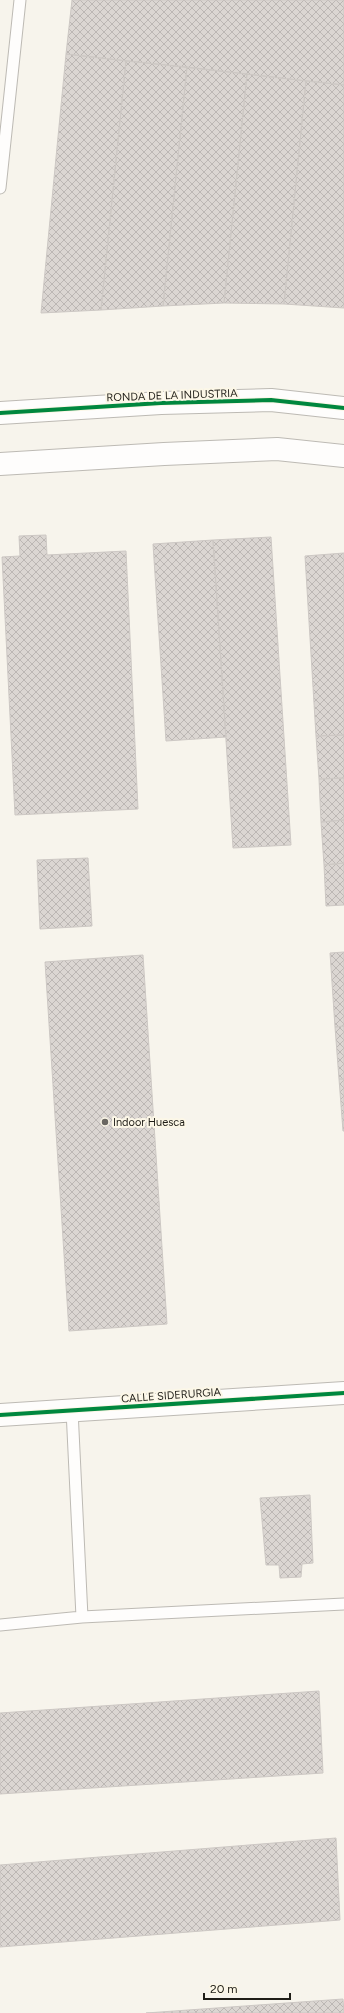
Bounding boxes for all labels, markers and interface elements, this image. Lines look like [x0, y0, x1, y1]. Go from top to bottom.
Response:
street label: RONDA DE LA INDUSTRIA [106, 387, 238, 404]
place label: Indoor Huesca [113, 1116, 185, 1129]
marker: Indoor Huesca [100, 1117, 110, 1127]
street label: CALLE SIDERURGIA [121, 1385, 222, 1405]
scale bar [204, 1975, 290, 2001]
text: 20 m [210, 1982, 238, 1996]

